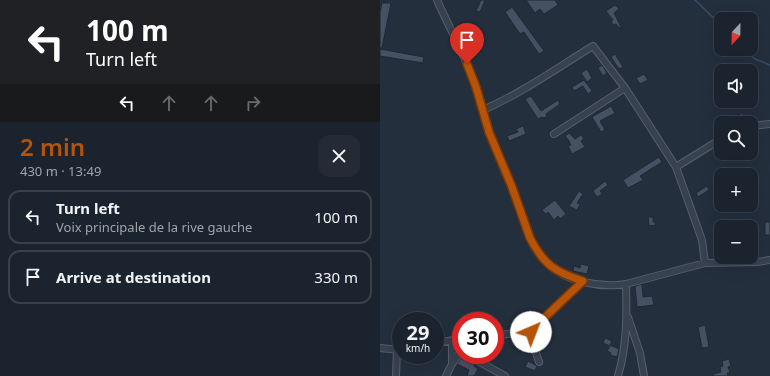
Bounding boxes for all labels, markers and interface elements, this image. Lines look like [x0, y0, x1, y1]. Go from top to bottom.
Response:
text: 100 m [86, 11, 169, 49]
north arrow [714, 12, 758, 56]
map controls [714, 12, 758, 264]
icon: left [20, 16, 72, 68]
pin [450, 23, 484, 64]
icon: arrive [456, 29, 478, 51]
text: Turn left [86, 47, 157, 71]
button: sound [714, 64, 758, 108]
icon: left [116, 92, 138, 114]
icon: ahead [158, 92, 180, 114]
icon: ahead [200, 92, 222, 114]
icon: right [242, 92, 264, 114]
button: search [714, 116, 758, 160]
text: 2 min [20, 130, 85, 163]
button: close [318, 135, 360, 177]
text: 430 m · 13:49 [20, 162, 101, 180]
button: + [714, 168, 758, 212]
text: Turn left [56, 198, 120, 218]
icon: left [22, 206, 44, 228]
text: 100 m [314, 207, 358, 227]
text: Voix principale de la rive gauche [56, 218, 252, 236]
button: − [714, 220, 758, 264]
icon: arrive [22, 266, 44, 288]
text: Arrive at destination [56, 267, 211, 287]
text: 330 m [314, 267, 358, 287]
position arrow [510, 311, 552, 353]
speed limit sign: 30 [452, 312, 504, 364]
text: 29 [407, 319, 429, 346]
text: km/h [406, 341, 430, 355]

